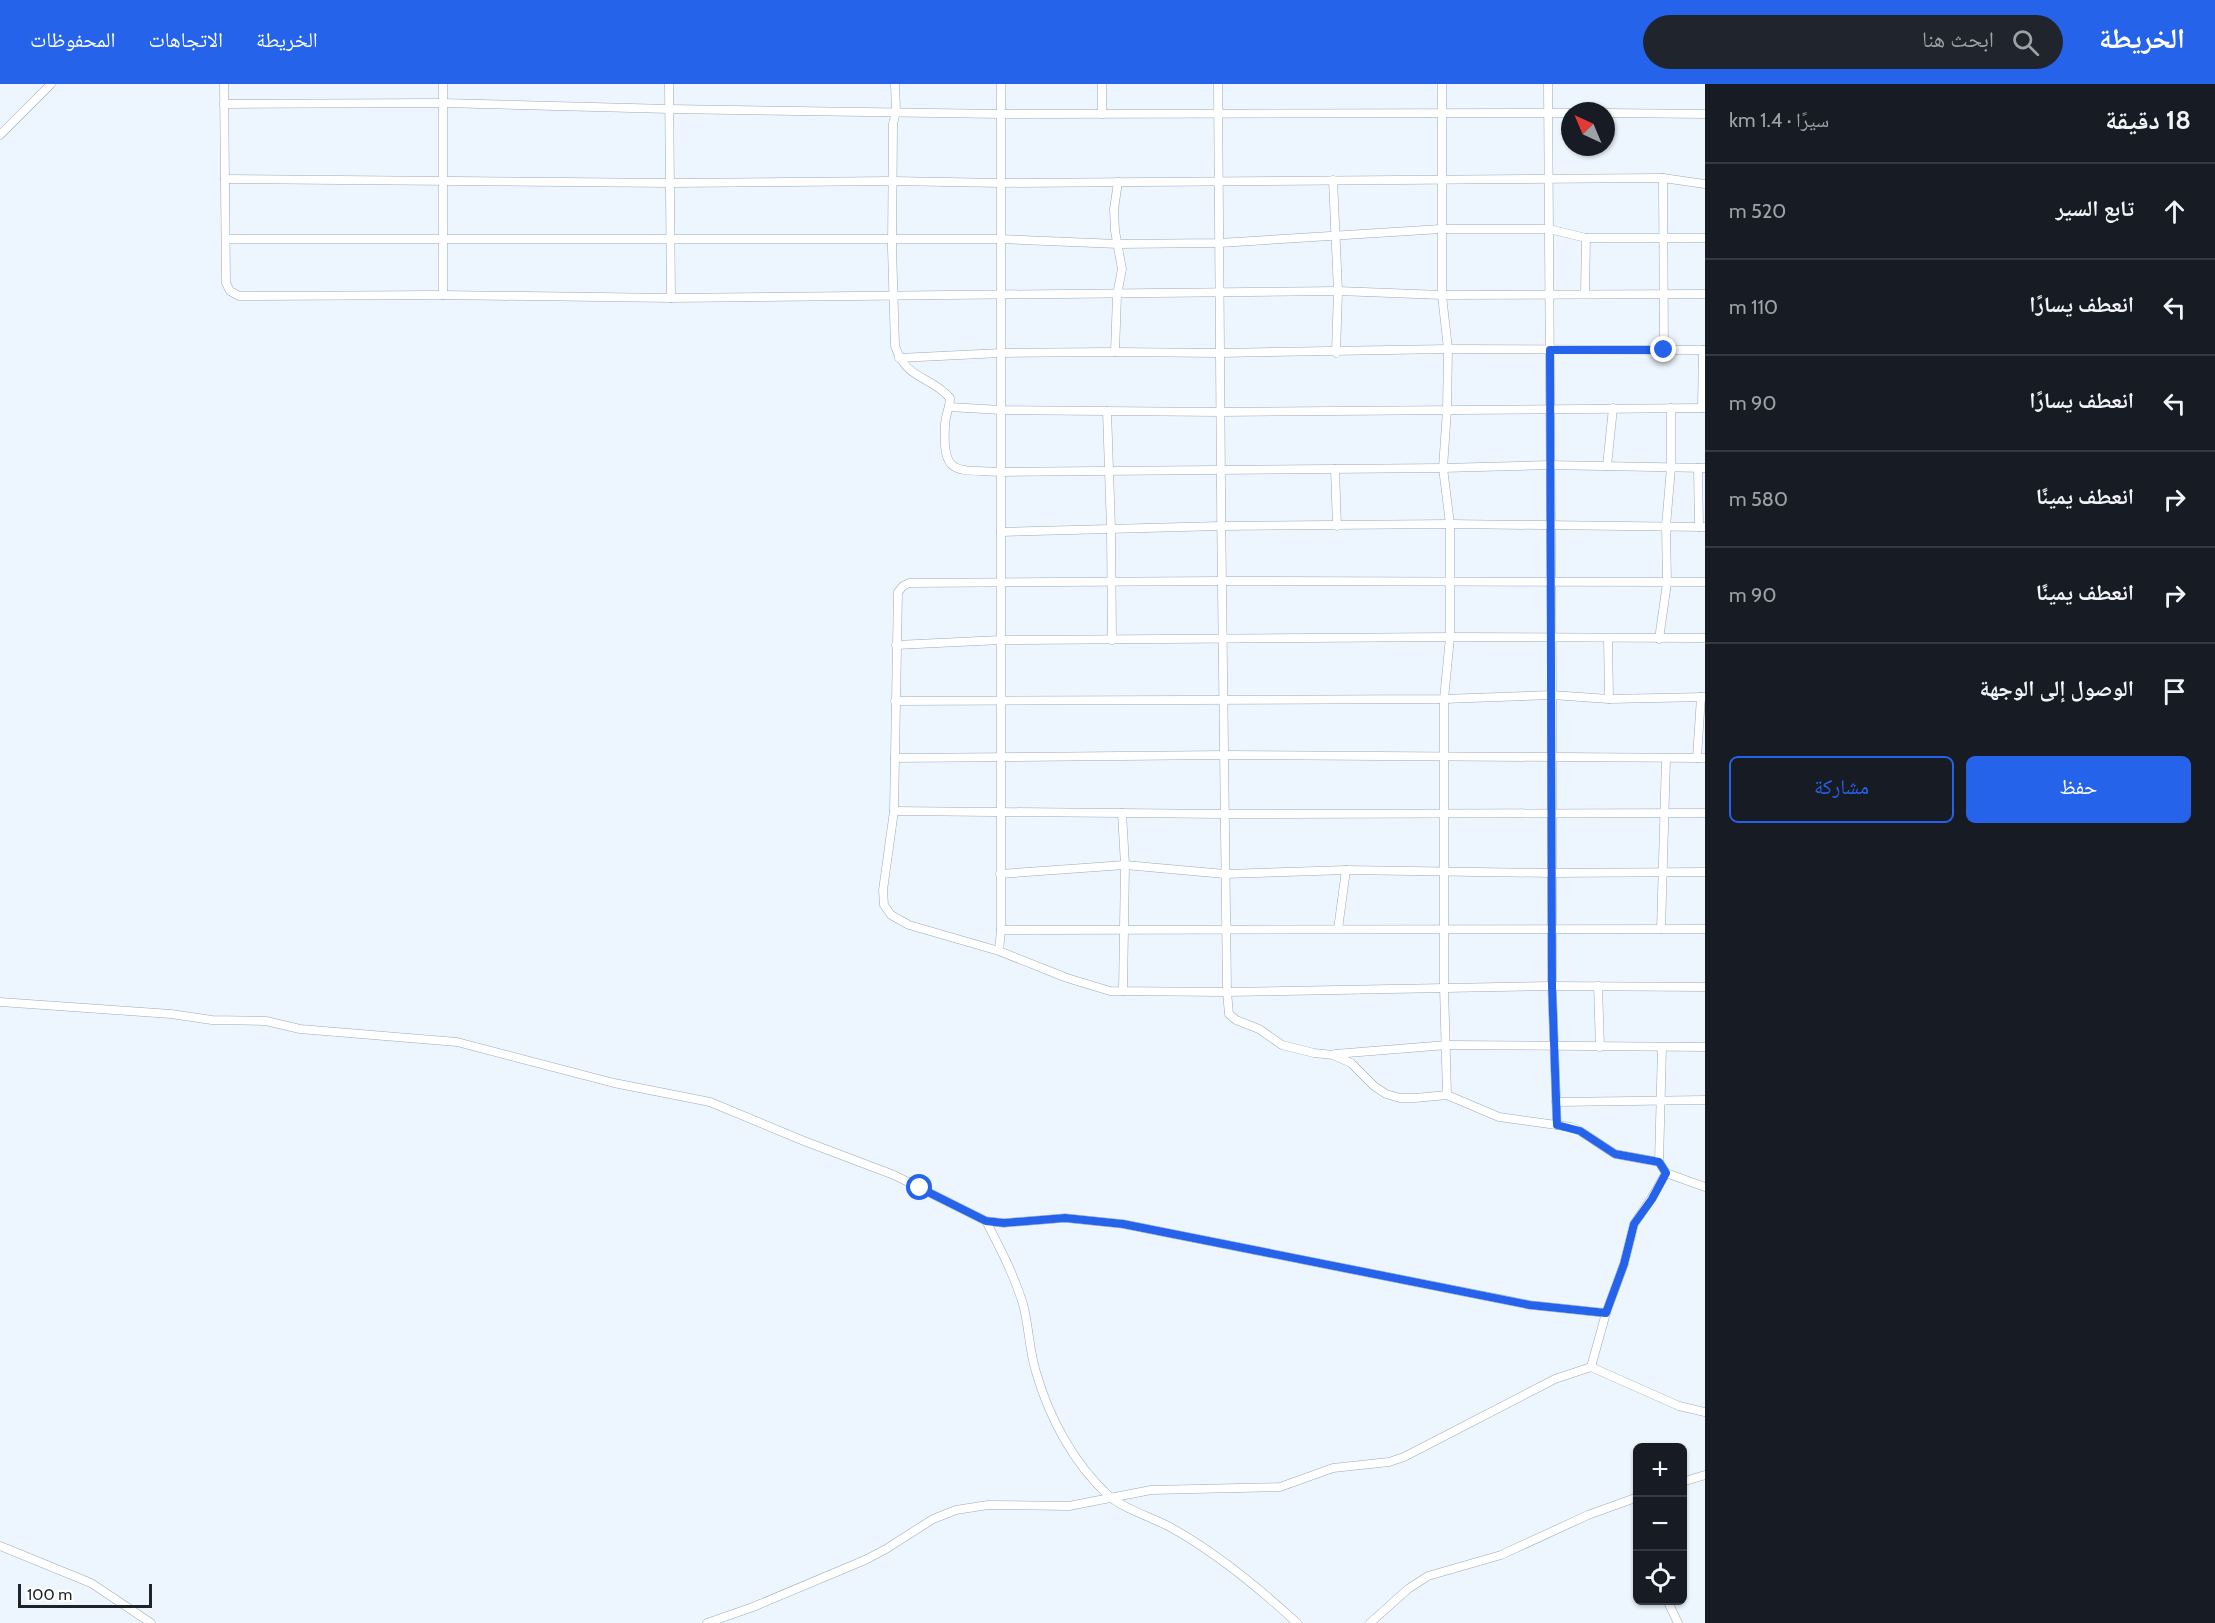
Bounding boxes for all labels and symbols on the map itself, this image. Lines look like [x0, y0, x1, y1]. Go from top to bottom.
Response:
north arrow [1561, 102, 1615, 156]
route end [1650, 336, 1676, 362]
route start [906, 1174, 932, 1200]
scale bar [18, 1581, 152, 1608]

